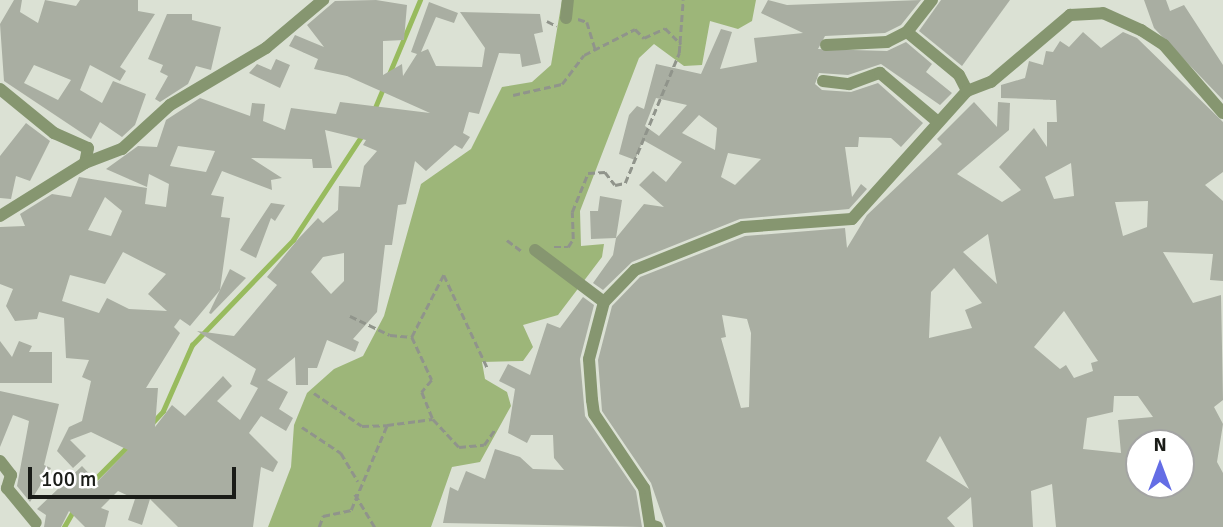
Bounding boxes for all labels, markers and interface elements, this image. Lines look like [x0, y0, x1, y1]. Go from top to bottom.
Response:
north arrow [1125, 429, 1195, 499]
text: N [1153, 433, 1167, 457]
scale bar [32, 454, 240, 498]
text: 100 m [41, 466, 96, 492]

